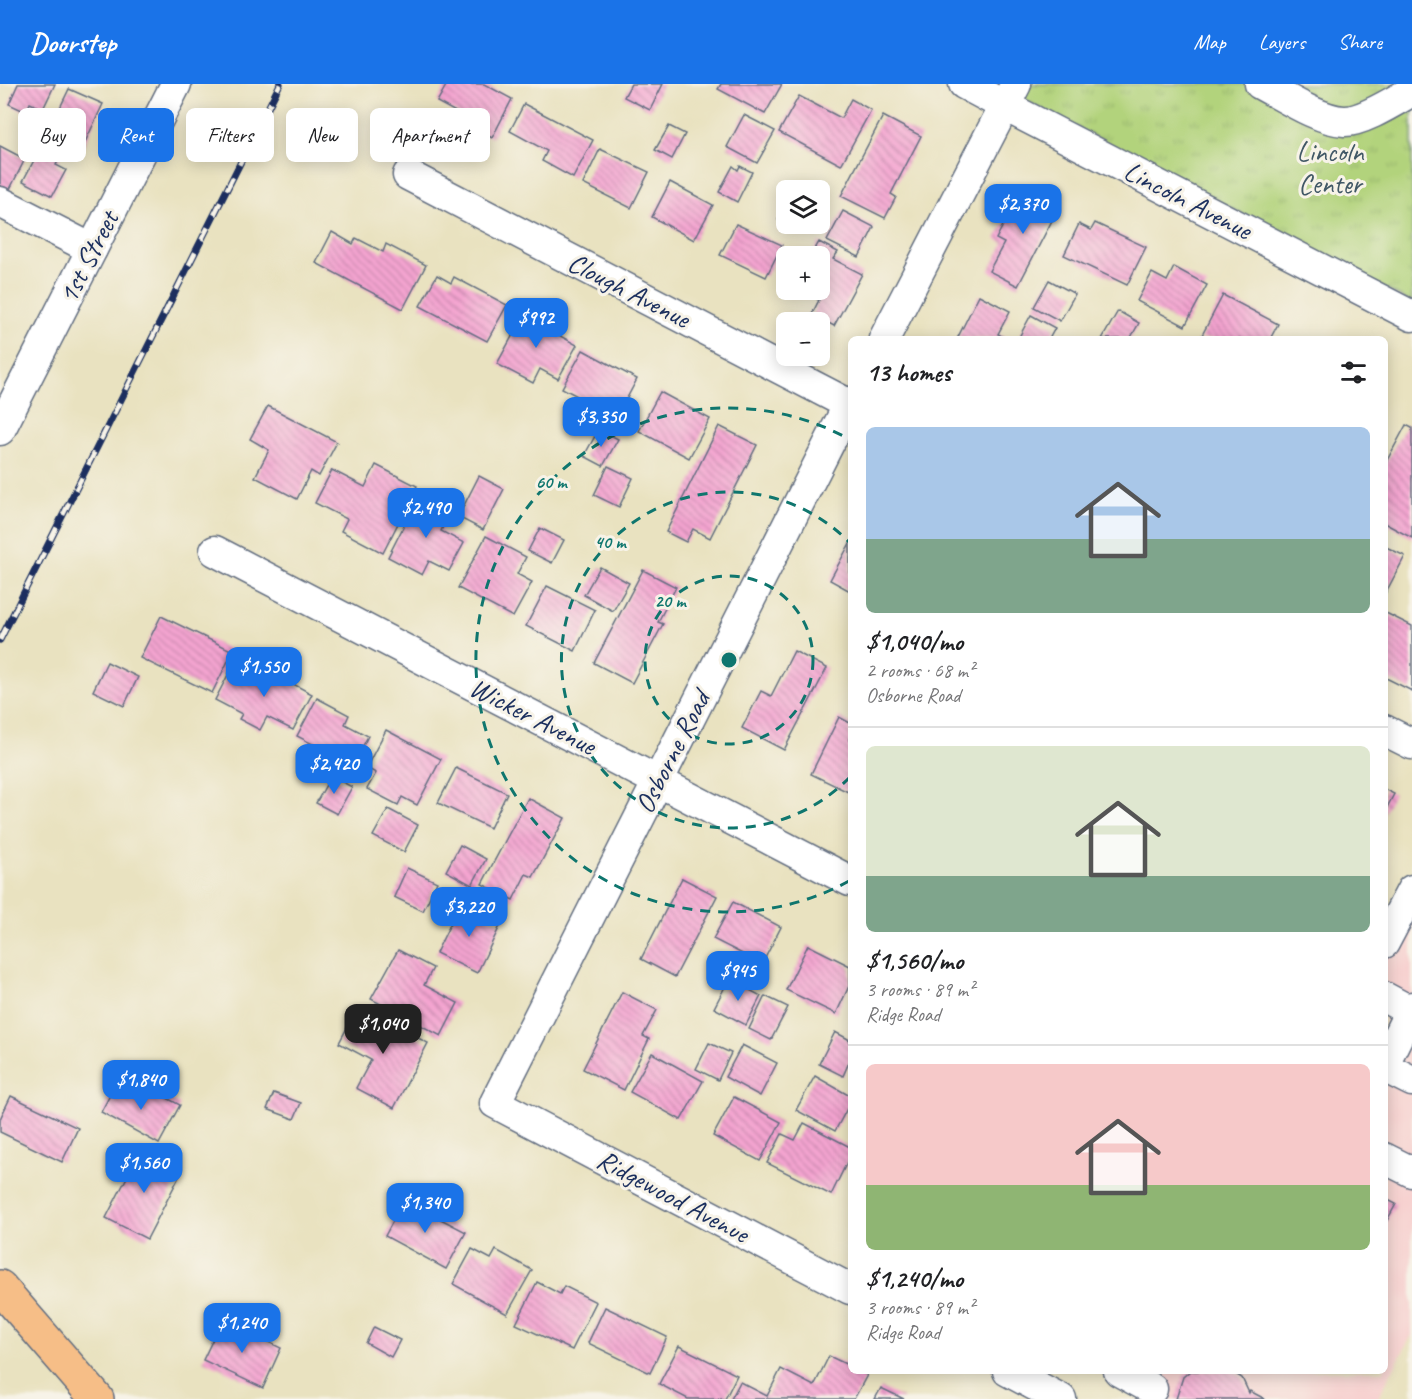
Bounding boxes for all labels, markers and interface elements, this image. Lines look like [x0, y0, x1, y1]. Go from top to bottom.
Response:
text: Doorstep [30, 25, 116, 60]
text: Map [1193, 29, 1226, 55]
text: Layers [1259, 29, 1305, 55]
text: Share [1338, 29, 1382, 55]
chip: Buy [18, 108, 86, 162]
chip: Rent [98, 108, 174, 162]
chip: Filters [186, 108, 274, 162]
chip: New [286, 108, 358, 162]
chip: Apartment [370, 108, 490, 162]
park label: Lincoln Center [1296, 134, 1365, 201]
street label: Lincoln Avenue [1118, 153, 1259, 248]
map controls [776, 180, 830, 366]
button: layers [776, 180, 830, 234]
pin: $2,370 [974, 184, 1072, 235]
text: $2,370 [999, 191, 1047, 216]
street label: 1st Street [50, 203, 127, 309]
street label: Clough Avenue [562, 244, 697, 336]
button: + [776, 246, 830, 300]
pin: $992 [500, 298, 572, 349]
text: $992 [518, 305, 554, 330]
button: − [776, 312, 830, 366]
text: 13 homes [866, 356, 951, 389]
icon: filters [1337, 356, 1370, 389]
pin: $3,350 [552, 397, 650, 448]
text: $3,350 [577, 404, 625, 429]
icon: home [1064, 466, 1172, 574]
text: 60 m [535, 471, 568, 493]
pin: $2,490 [377, 488, 475, 539]
text: $2,490 [402, 495, 450, 520]
text: 40 m [595, 531, 627, 553]
text: 20 m [655, 590, 687, 612]
text: $1,040/mo [866, 625, 963, 658]
pin: $1,550 [215, 647, 313, 698]
centre of rings [719, 650, 739, 670]
text: $1,550 [240, 654, 288, 679]
text: 2 rooms · 68 m² [866, 658, 974, 683]
street label: Wicker Avenue [464, 669, 604, 763]
street label: Osborne Road [626, 682, 719, 819]
text: Osborne Road [866, 683, 960, 708]
pin: $2,420 [285, 744, 383, 795]
text: $2,420 [310, 751, 358, 776]
icon: home [1064, 785, 1172, 893]
pin: $3,220 [420, 887, 518, 938]
text: $3,220 [445, 894, 493, 919]
text: $1,560/mo [866, 944, 963, 977]
pin: $945 [702, 951, 774, 1002]
text: $945 [720, 958, 756, 983]
text: 3 rooms · 89 m² [866, 977, 974, 1002]
text: Ridge Road [866, 1002, 940, 1027]
pin: $1,040 [334, 1004, 432, 1055]
text: $1,040 [359, 1011, 407, 1036]
pin: $1,840 [92, 1060, 190, 1111]
text: $1,840 [117, 1067, 165, 1092]
icon: home [1064, 1103, 1172, 1211]
street label: Ridgewood Avenue [591, 1141, 757, 1252]
pin: $1,560 [95, 1143, 193, 1194]
text: $1,560 [119, 1150, 169, 1175]
pin: $1,340 [376, 1183, 474, 1234]
text: $1,340 [401, 1190, 449, 1215]
text: $1,240/mo [866, 1262, 963, 1295]
text: 3 rooms · 89 m² [866, 1295, 974, 1320]
pin: $1,240 [193, 1303, 291, 1354]
text: $1,240 [218, 1310, 266, 1335]
text: Ridge Road [866, 1320, 940, 1345]

